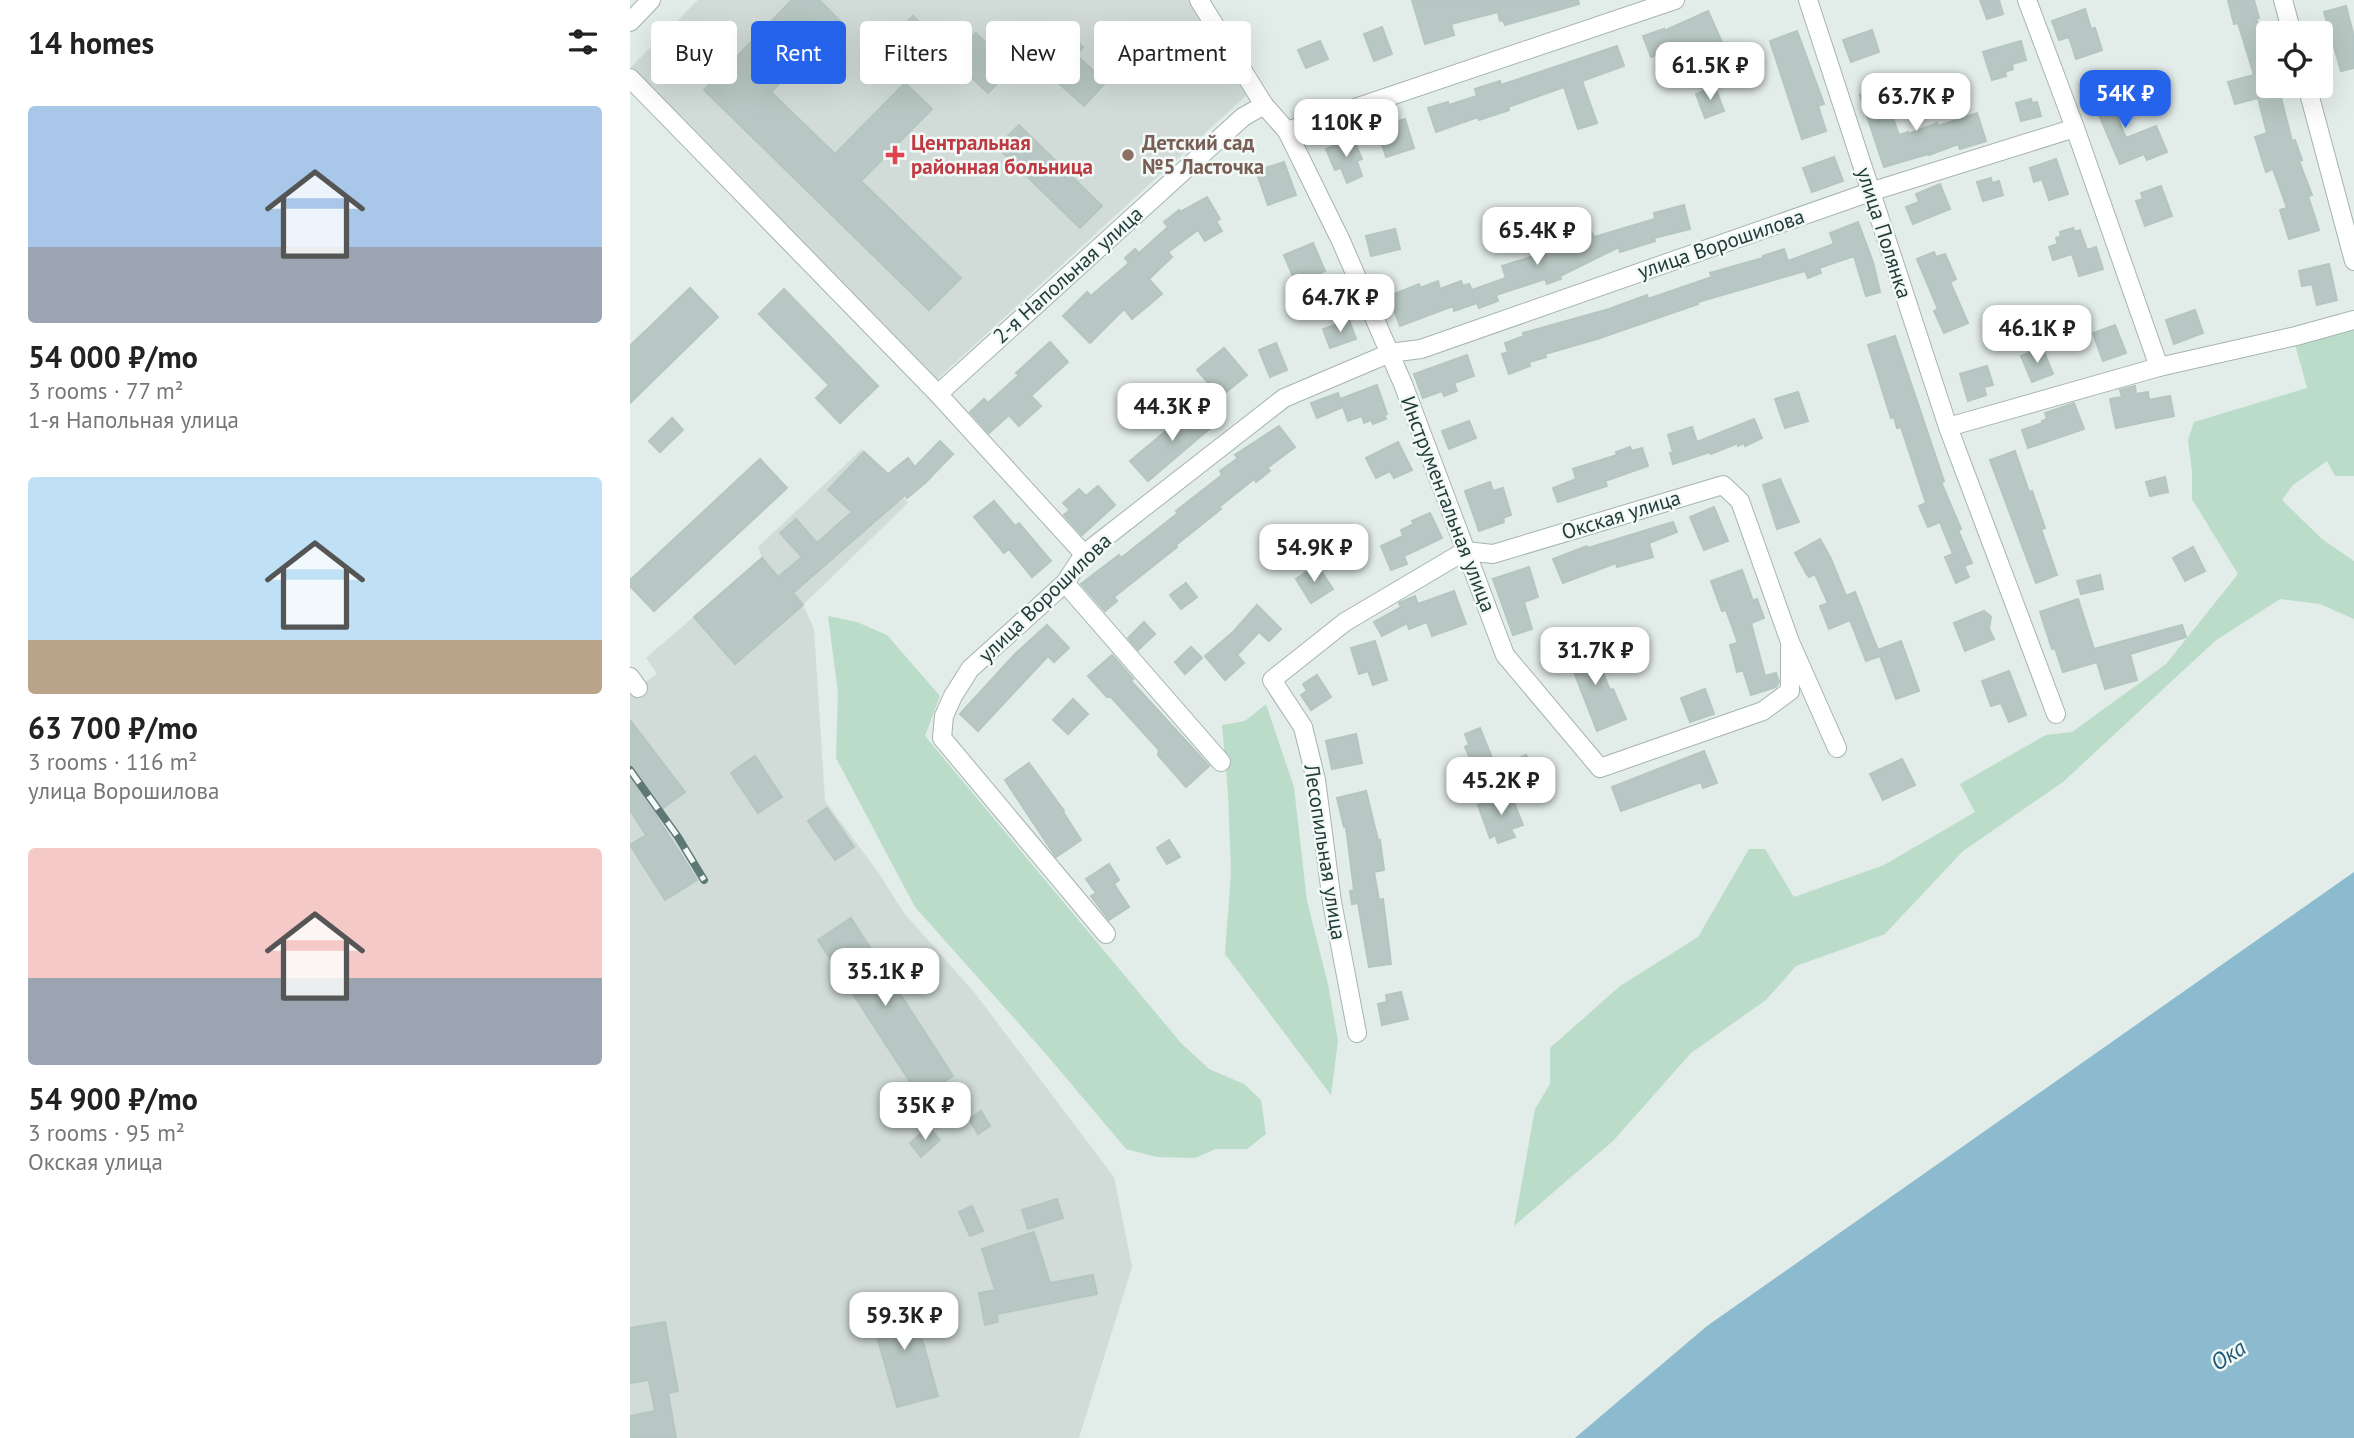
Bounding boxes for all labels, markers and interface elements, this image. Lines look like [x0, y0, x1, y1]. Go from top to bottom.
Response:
chip: Buy [651, 21, 737, 84]
chip: Rent [751, 21, 846, 84]
chip: Filters [860, 21, 972, 84]
chip: New [986, 21, 1080, 84]
chip: Apartment [1094, 21, 1251, 84]
map controls [2256, 21, 2333, 98]
button: locate [2256, 21, 2333, 98]
text: 14 homes [28, 23, 154, 62]
icon: filters [564, 23, 602, 61]
pin: 61.5K ₽ [1645, 42, 1775, 102]
text: 61.5K ₽ [1671, 50, 1749, 79]
pin: 54K ₽ [2076, 71, 2174, 130]
pin: 63.7K ₽ [1851, 74, 1981, 133]
text: 54K ₽ [2096, 78, 2154, 107]
text: 63.7K ₽ [1877, 81, 1955, 110]
pin: 110K ₽ [1289, 100, 1403, 159]
text: 110K ₽ [1310, 107, 1382, 136]
place label: Центральная районная больница [911, 129, 1093, 180]
place label: Детский сад №5 Ласточка [1142, 129, 1264, 180]
marker: Центральная районная больница [885, 145, 905, 165]
marker: Детский сад №5 Ласточка [1120, 147, 1136, 163]
icon: home [252, 151, 378, 277]
street label: улица Полянка [1851, 164, 1918, 302]
street label: 2-я Напольная улица [987, 200, 1148, 349]
street label: улица Ворошилова [1634, 202, 1808, 285]
pin: 65.4K ₽ [1472, 208, 1602, 267]
text: 65.4K ₽ [1498, 215, 1576, 244]
pin: 64.7K ₽ [1275, 274, 1405, 334]
text: 64.7K ₽ [1301, 282, 1379, 311]
pin: 46.1K ₽ [1972, 306, 2102, 365]
text: 46.1K ₽ [1998, 313, 2076, 342]
text: 54 000 ₽/mo [28, 337, 198, 376]
text: 3 rooms · 77 m² [28, 376, 184, 405]
pin: 44.3K ₽ [1107, 384, 1237, 443]
text: 44.3K ₽ [1133, 391, 1211, 420]
street label: Инструментальная улица [1395, 392, 1502, 616]
text: 1-я Напольная улица [28, 405, 239, 434]
street label: Окская улица [1558, 484, 1684, 545]
icon: home [252, 522, 378, 648]
pin: 54.9K ₽ [1249, 524, 1379, 584]
street label: улица Ворошилова [972, 527, 1117, 668]
text: 54.9K ₽ [1275, 532, 1353, 561]
pin: 31.7K ₽ [1530, 628, 1660, 687]
text: 31.7K ₽ [1556, 635, 1634, 664]
text: 63 700 ₽/mo [28, 708, 198, 747]
text: 3 rooms · 116 m² [28, 747, 197, 776]
pin: 45.2K ₽ [1436, 758, 1566, 817]
street label: Лесопильная улица [1298, 761, 1353, 942]
text: 45.2K ₽ [1462, 765, 1540, 794]
text: улица Ворошилова [28, 776, 219, 805]
icon: home [252, 893, 378, 1019]
pin: 35.1K ₽ [820, 948, 950, 1008]
text: 35.1K ₽ [846, 956, 924, 985]
text: 54 900 ₽/mo [28, 1079, 198, 1118]
pin: 35K ₽ [876, 1082, 974, 1142]
text: 35K ₽ [896, 1090, 954, 1119]
text: 3 rooms · 95 m² [28, 1118, 185, 1147]
text: Окская улица [28, 1147, 163, 1176]
pin: 59.3K ₽ [839, 1292, 969, 1352]
text: 59.3K ₽ [865, 1300, 943, 1329]
water label: Ока [2205, 1333, 2251, 1377]

